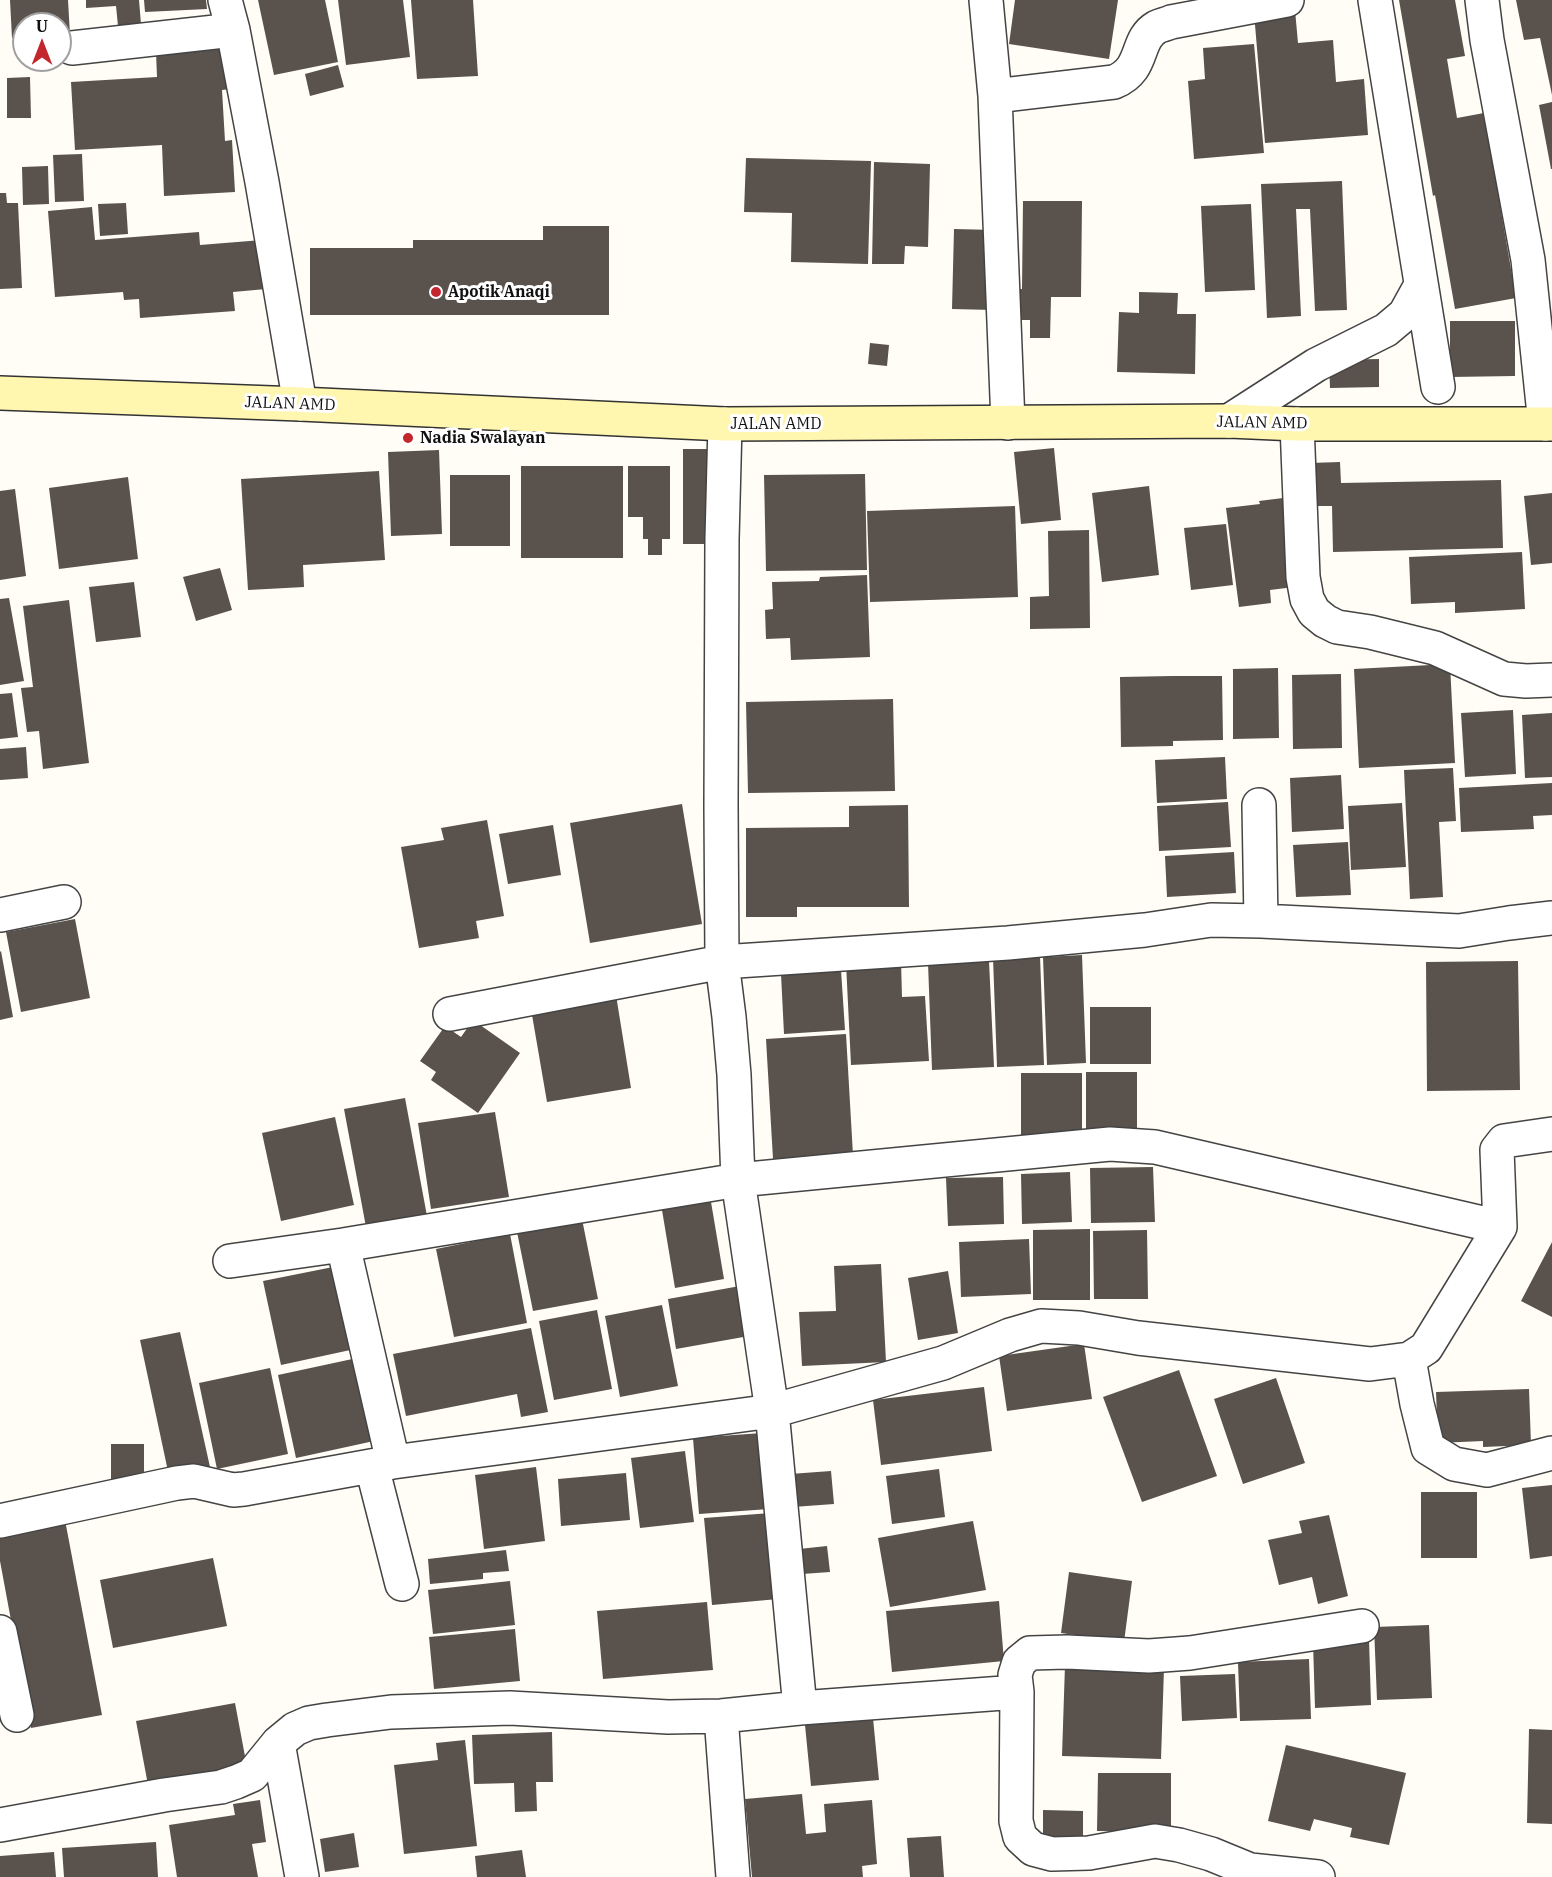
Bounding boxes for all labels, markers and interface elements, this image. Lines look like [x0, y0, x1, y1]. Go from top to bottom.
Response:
north arrow [12, 12, 72, 72]
text: U [36, 16, 48, 36]
place label: Apotik Anaqi [448, 282, 550, 302]
marker: Apotik Anaqi [429, 285, 443, 299]
street label: JALAN AMD [244, 393, 336, 415]
street label: JALAN AMD [1216, 413, 1308, 433]
street label: JALAN AMD [731, 414, 821, 434]
place label: Nadia Swalayan [420, 428, 546, 448]
marker: Nadia Swalayan [401, 431, 415, 445]

